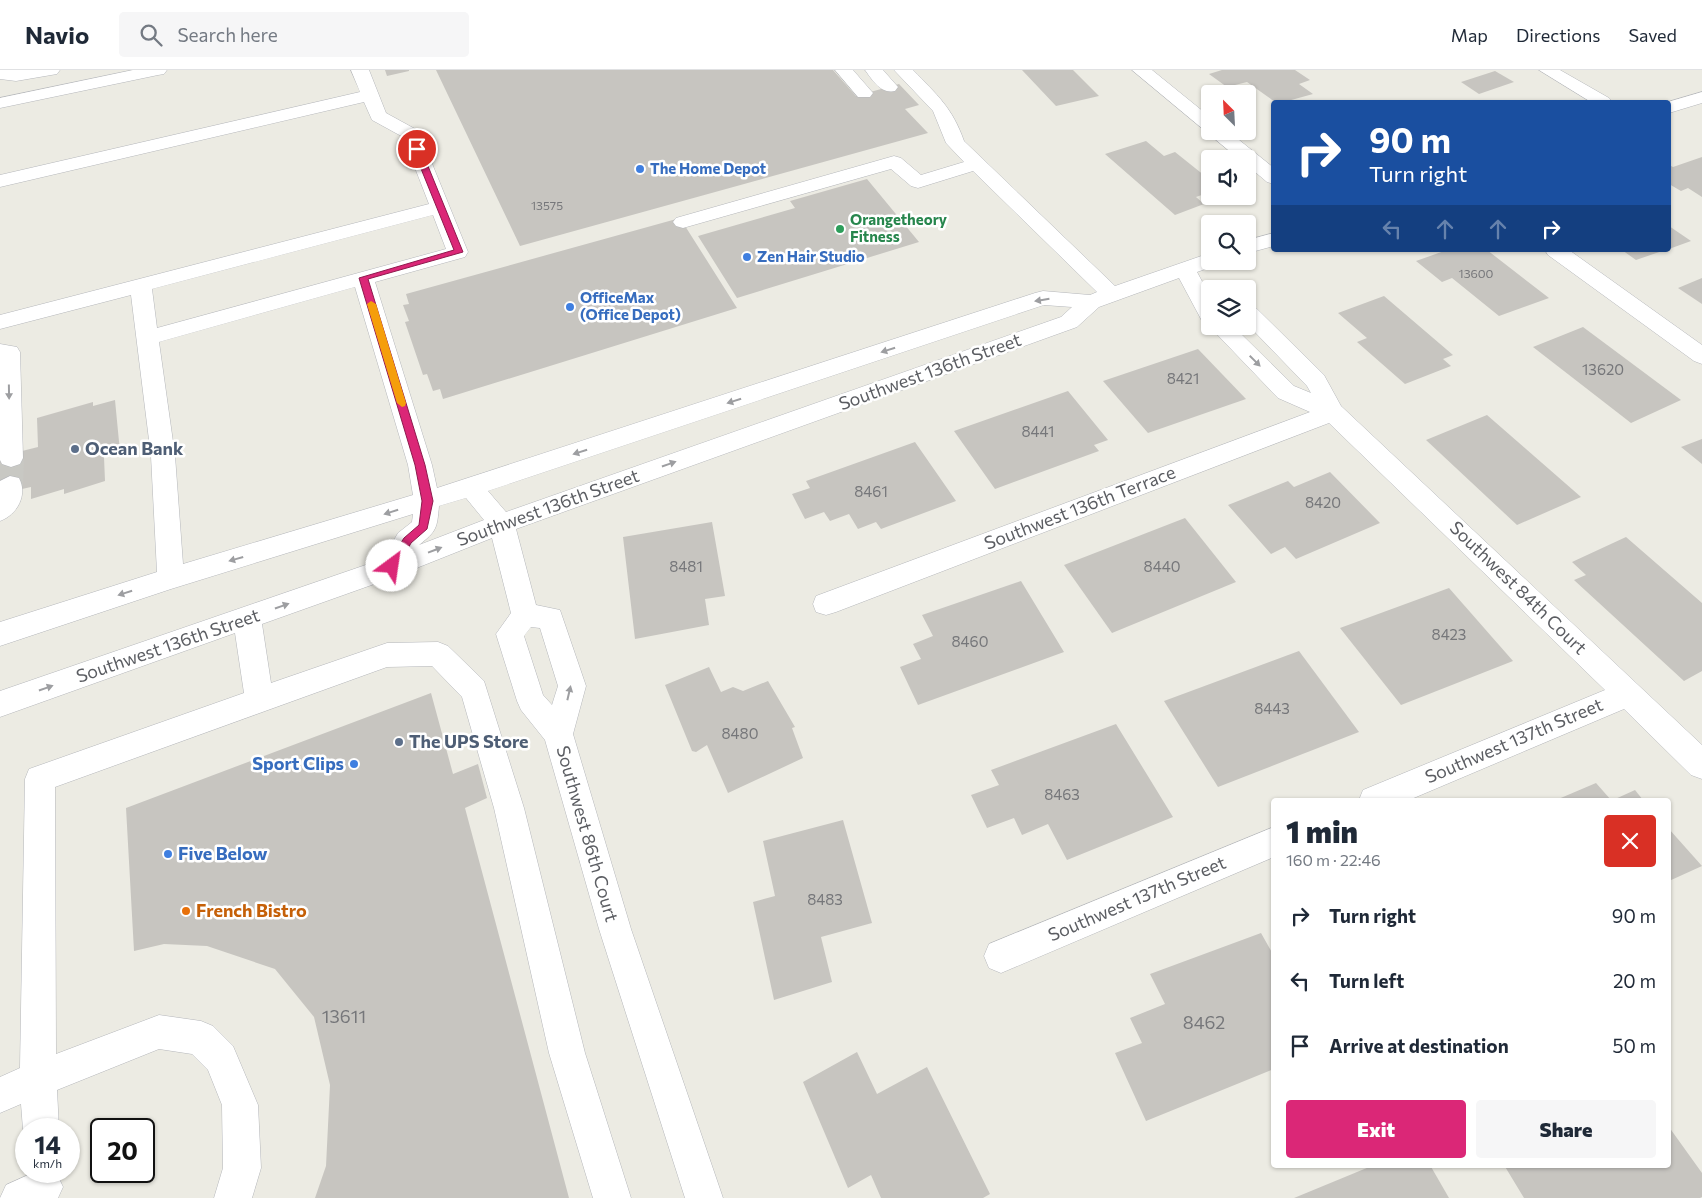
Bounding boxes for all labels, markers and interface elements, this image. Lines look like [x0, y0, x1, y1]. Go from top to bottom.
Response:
search box [119, 12, 469, 57]
text: Navio [25, 20, 89, 49]
icon: search [137, 21, 165, 49]
text: Search here [177, 23, 278, 46]
text: Map [1451, 24, 1488, 46]
text: Directions [1516, 24, 1600, 46]
text: Saved [1628, 24, 1677, 46]
north arrow [1201, 85, 1256, 140]
map controls [1201, 85, 1256, 335]
text: 90 m [1369, 117, 1451, 160]
icon: right [1286, 120, 1351, 185]
pin [396, 128, 438, 170]
icon: arrive [403, 135, 431, 163]
button: sound [1201, 150, 1256, 205]
place label: The Home Depot [650, 159, 766, 177]
text: Turn right [1369, 160, 1467, 187]
marker: The Home Depot [634, 163, 646, 175]
house number: 13575 [531, 198, 563, 212]
place label: Orangetheory Fitness [850, 210, 948, 245]
button: search [1201, 215, 1256, 270]
icon: left [1378, 215, 1406, 243]
icon: ahead [1431, 215, 1459, 243]
icon: ahead [1484, 215, 1512, 243]
icon: right [1537, 215, 1565, 243]
marker: Orangetheory Fitness [834, 223, 846, 235]
place label: Zen Hair Studio [757, 247, 865, 265]
marker: Zen Hair Studio [741, 251, 753, 263]
house number: 13600 [1459, 266, 1494, 280]
button: layers [1201, 280, 1256, 335]
place label: OfficeMax (Office Depot) [580, 288, 681, 323]
one-way arrow [1034, 296, 1050, 304]
marker: OfficeMax (Office Depot) [564, 301, 576, 313]
street label: Southwest 136th Street [836, 328, 1024, 414]
one-way arrow [880, 346, 895, 354]
one-way arrow [1249, 354, 1261, 366]
house number: 13620 [1582, 360, 1624, 378]
house number: 8421 [1167, 369, 1199, 387]
one-way arrow [5, 385, 13, 401]
one-way arrow [726, 398, 741, 406]
house number: 8441 [1021, 422, 1055, 440]
place label: Ocean Bank [85, 437, 184, 459]
marker: Ocean Bank [69, 443, 81, 455]
one-way arrow [572, 449, 587, 456]
one-way arrow [662, 460, 677, 467]
street label: Southwest 136th Terrace [981, 460, 1178, 554]
street label: Southwest 136th Street [454, 464, 642, 550]
house number: 8461 [854, 482, 888, 500]
house number: 8420 [1305, 493, 1341, 511]
one-way arrow [384, 508, 399, 516]
street label: Southwest 84th Court [1446, 516, 1592, 658]
position arrow [365, 539, 417, 591]
one-way arrow [428, 546, 443, 554]
one-way arrow [228, 556, 243, 564]
house number: 8481 [669, 557, 703, 575]
house number: 8440 [1144, 557, 1180, 575]
one-way arrow [117, 590, 132, 598]
one-way arrow [275, 601, 290, 609]
street label: Southwest 136th Street [73, 603, 262, 687]
house number: 8423 [1432, 625, 1466, 643]
house number: 8460 [952, 632, 989, 650]
one-way arrow [39, 684, 54, 692]
one-way arrow [565, 685, 573, 700]
street label: Southwest 137th Street [1421, 693, 1606, 787]
house number: 8443 [1254, 699, 1290, 717]
house number: 8480 [722, 724, 759, 742]
place label: The UPS Store [409, 730, 529, 752]
marker: The UPS Store [393, 736, 405, 748]
street label: Southwest 86th Court [552, 743, 624, 924]
place label: Sport Clips [252, 752, 344, 774]
marker: Sport Clips [348, 758, 360, 770]
house number: 8463 [1044, 785, 1080, 803]
text: 1 min [1286, 812, 1358, 849]
button: close [1604, 815, 1656, 867]
place label: Five Below [178, 842, 267, 864]
marker: Five Below [162, 848, 174, 860]
text: 160 m · 22:46 [1286, 850, 1381, 869]
street label: Southwest 137th Street [1044, 851, 1229, 945]
house number: 8483 [807, 890, 843, 908]
place label: French Bistro [196, 899, 307, 921]
icon: right [1286, 902, 1314, 930]
text: Turn right [1329, 904, 1416, 927]
text: 90 m [1612, 904, 1656, 927]
marker: French Bistro [180, 905, 192, 917]
icon: left [1286, 967, 1314, 995]
text: Turn left [1329, 969, 1404, 992]
text: 20 m [1613, 969, 1656, 992]
house number: 13611 [322, 1005, 366, 1027]
house number: 8462 [1183, 1011, 1225, 1033]
icon: arrive [1286, 1032, 1314, 1060]
text: Arrive at destination [1329, 1034, 1509, 1057]
text: 50 m [1612, 1034, 1656, 1057]
button: Exit [1286, 1100, 1466, 1158]
button: Share [1476, 1100, 1656, 1158]
speed limit sign: 20 [90, 1118, 155, 1183]
text: 14 [34, 1129, 61, 1159]
text: km/h [33, 1156, 62, 1170]

